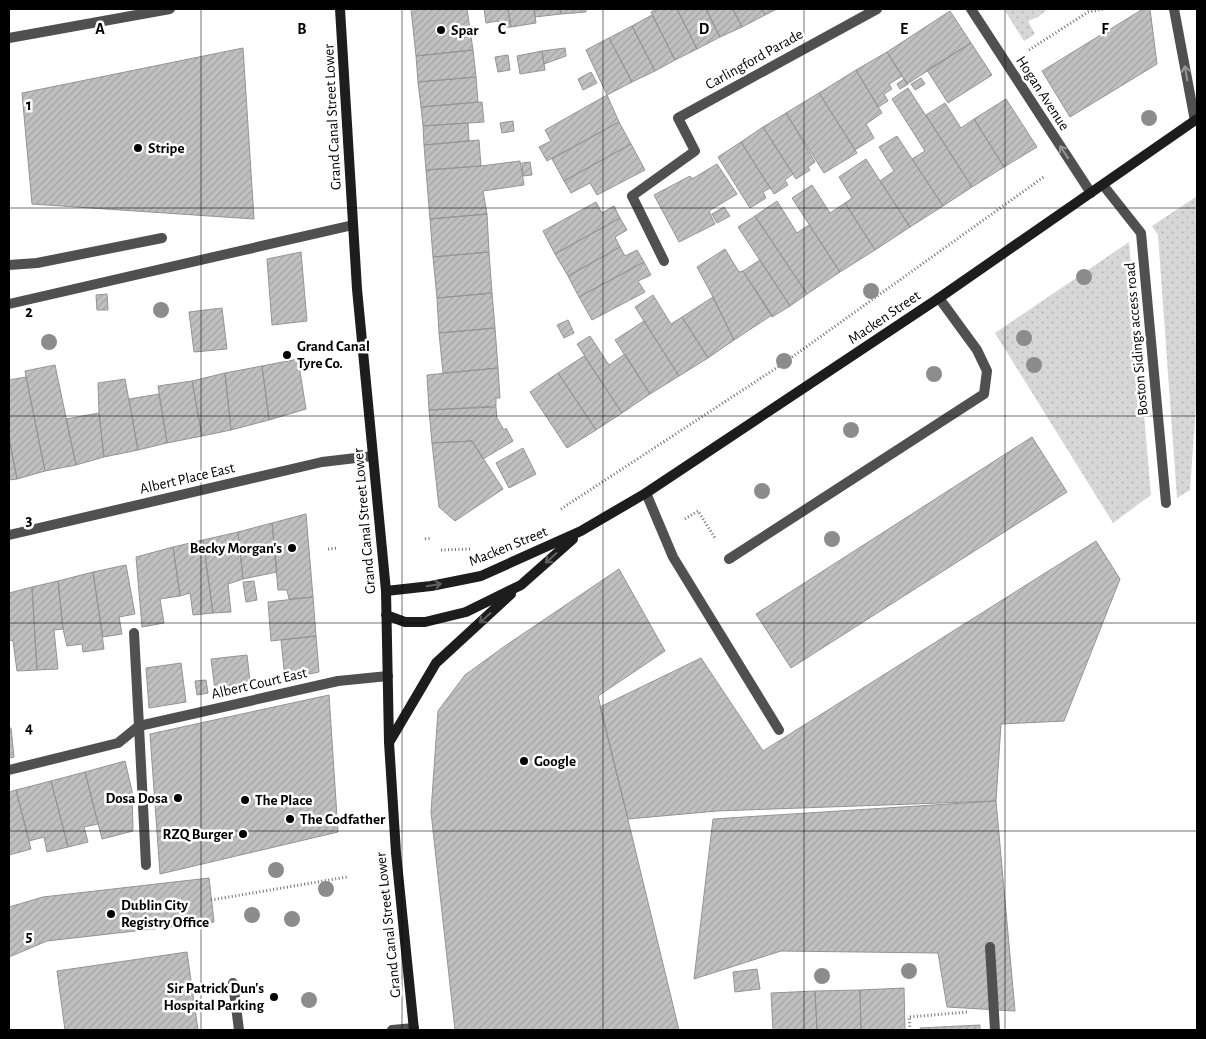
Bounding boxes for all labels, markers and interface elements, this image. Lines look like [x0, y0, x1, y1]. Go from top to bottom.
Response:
text: A [95, 21, 105, 37]
text: B [297, 21, 307, 37]
text: C [498, 21, 507, 37]
text: D [699, 21, 710, 37]
text: E [900, 21, 908, 37]
text: F [1101, 21, 1109, 37]
place label: Spar [451, 23, 479, 38]
marker: Spar [435, 24, 447, 36]
street label: Carlingford Parade [703, 26, 806, 92]
street label: Grand Canal Street Lower [321, 43, 344, 190]
street label: Hogan Avenue [1013, 53, 1072, 133]
one-way arrow [1181, 65, 1190, 81]
text: 1 [26, 97, 32, 113]
place label: Stripe [148, 141, 184, 156]
marker: Stripe [132, 142, 144, 154]
one-way arrow [1059, 146, 1069, 160]
street label: Boston Sidings access road [1122, 261, 1151, 416]
street label: Macken Street [846, 288, 923, 347]
text: 2 [25, 304, 33, 320]
place label: Grand Canal Tyre Co. [297, 339, 370, 371]
marker: Grand Canal Tyre Co. [281, 349, 293, 361]
street label: Grand Canal Street Lower [351, 447, 378, 594]
street label: Albert Place East [138, 460, 236, 497]
text: 3 [26, 512, 33, 528]
street label: Macken Street [467, 524, 550, 569]
place label: Becky Morgan's [190, 541, 282, 556]
marker: Becky Morgan's [286, 542, 298, 554]
one-way arrow [545, 552, 558, 564]
one-way arrow [426, 580, 442, 590]
one-way arrow [478, 612, 491, 623]
street label: Albert Court East [210, 665, 309, 702]
text: 4 [25, 720, 33, 736]
place label: Google [534, 754, 576, 769]
marker: Google [518, 755, 530, 767]
place label: Dosa Dosa [105, 791, 168, 806]
marker: Dosa Dosa [172, 792, 184, 804]
place label: The Place [255, 793, 312, 808]
marker: The Place [239, 794, 251, 806]
place label: The Codfather [300, 812, 386, 827]
marker: The Codfather [284, 813, 296, 825]
place label: RZQ Burger [163, 827, 234, 842]
marker: RZQ Burger [237, 828, 249, 840]
street label: Grand Canal Street Lower [373, 851, 404, 998]
place label: Dublin City Registry Office [121, 898, 209, 930]
marker: Dublin City Registry Office [105, 908, 117, 920]
text: 5 [26, 928, 33, 944]
place label: Sir Patrick Dun's Hospital Parking [164, 981, 264, 1013]
marker: Sir Patrick Dun's Hospital Parking [268, 991, 280, 1003]

